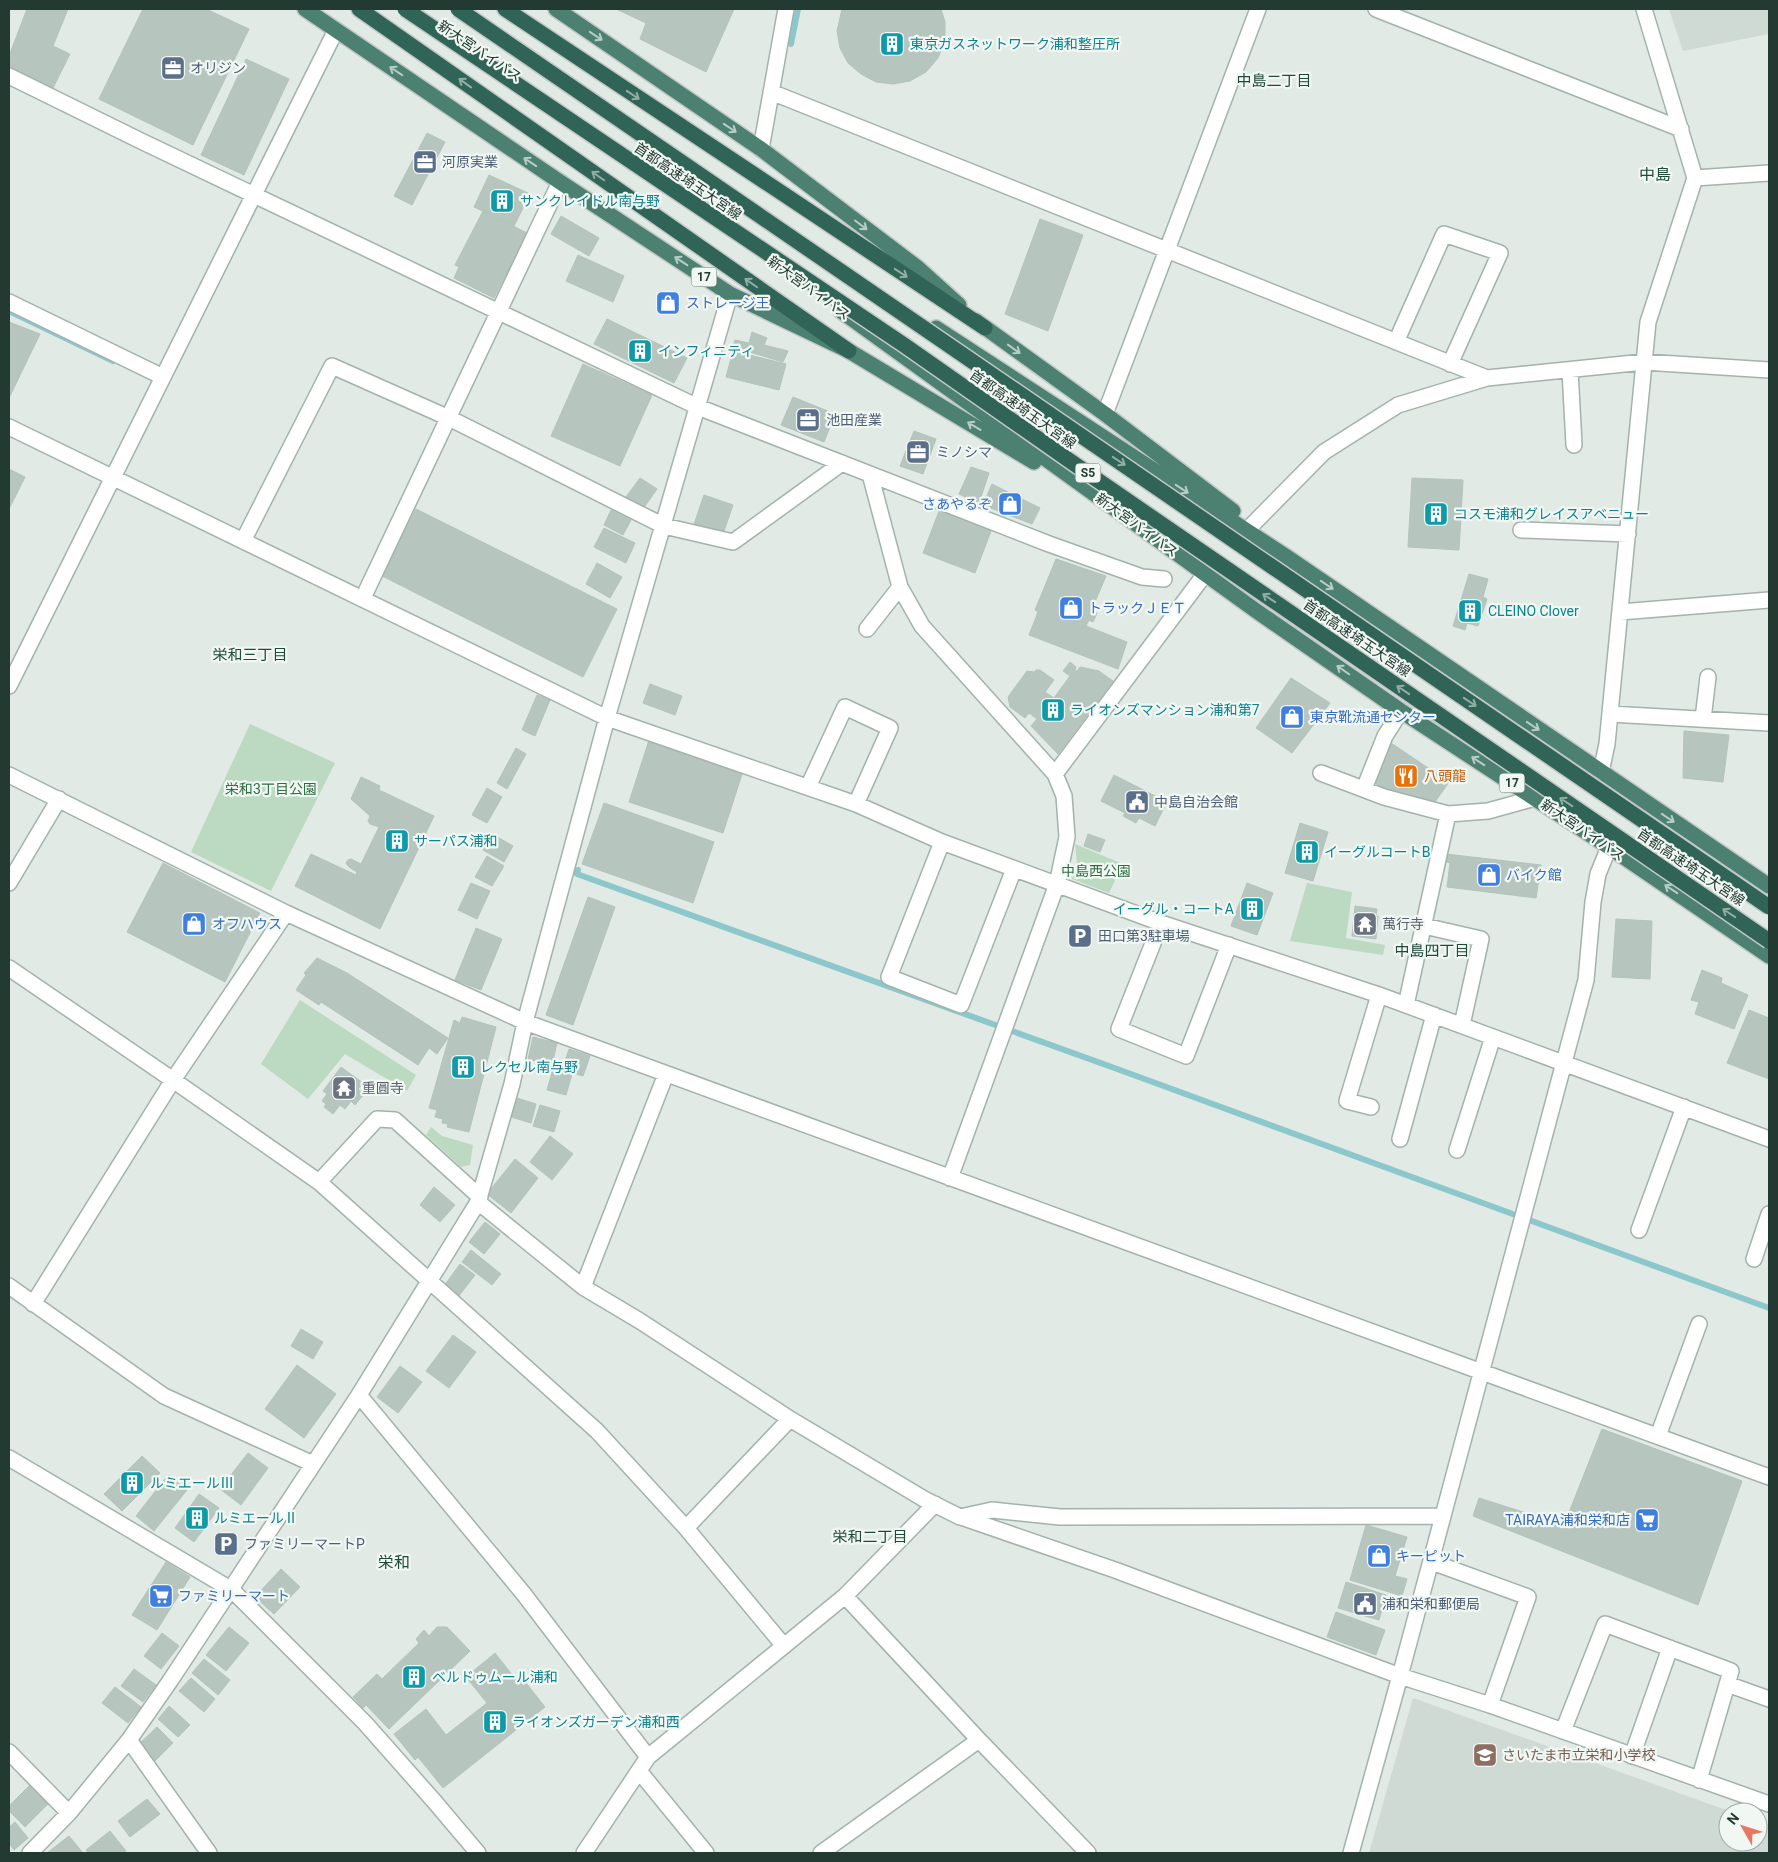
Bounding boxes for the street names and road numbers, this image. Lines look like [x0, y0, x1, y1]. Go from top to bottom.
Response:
street label: 新大宮バイパス [435, 17, 525, 85]
street label: 首都高速埼玉大宮線 [631, 139, 745, 223]
street label: 新大宮バイパス [765, 253, 853, 323]
road number: 17 [692, 268, 716, 286]
street label: 首都高速埼玉大宮線 [967, 366, 1079, 452]
road number: S5 [1076, 463, 1100, 482]
street label: 新大宮バイパス [1093, 490, 1181, 560]
street label: 首都高速埼玉大宮線 [1300, 596, 1414, 680]
road number: 17 [1500, 774, 1524, 792]
street label: 新大宮バイパス [1538, 796, 1628, 864]
street label: 首都高速埼玉大宮線 [1634, 825, 1748, 909]

